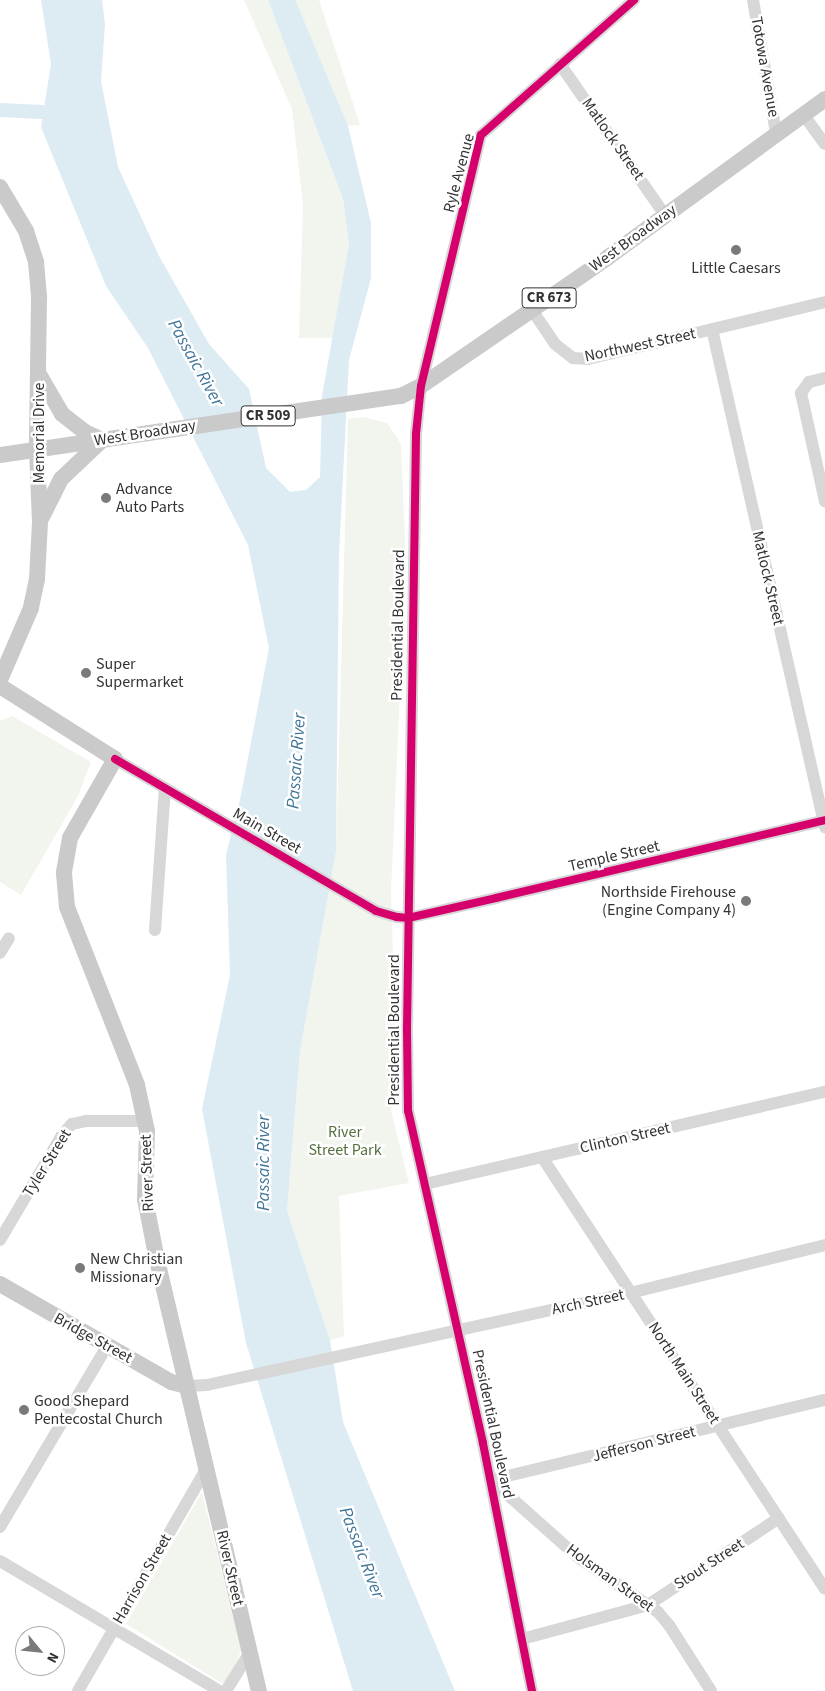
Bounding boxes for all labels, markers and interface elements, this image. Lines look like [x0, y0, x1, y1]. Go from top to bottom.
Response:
street label: Totowa Avenue [747, 15, 783, 119]
street label: Matlock Street [578, 94, 648, 184]
street label: Ryle Avenue [439, 131, 479, 215]
street label: West Broadway [586, 200, 680, 276]
marker: Little Caesars [730, 244, 742, 256]
place label: Little Caesars [691, 258, 781, 278]
road number: CR 673 [522, 286, 576, 310]
water label: Passaic River [162, 316, 228, 410]
street label: Northwest Street [583, 324, 697, 366]
street label: Memorial Drive [29, 382, 49, 484]
road number: CR 509 [240, 404, 296, 428]
street label: West Broadway [93, 415, 197, 451]
place label: Advance Auto Parts [116, 479, 184, 517]
marker: Advance Auto Parts [100, 492, 112, 504]
street label: Matlock Street [748, 529, 788, 627]
street label: Presidential Boulevard [387, 549, 409, 701]
place label: Super Supermarket [96, 654, 183, 692]
marker: Super Supermarket [80, 667, 92, 679]
water label: Passaic River [283, 712, 311, 810]
street label: Main Street [229, 804, 305, 858]
street label: Temple Street [567, 836, 661, 876]
place label: Northside Firehouse (Engine Company 4) [601, 882, 736, 920]
marker: Northside Firehouse (Engine Company 4) [740, 895, 752, 907]
street label: Presidential Boulevard [384, 954, 404, 1106]
water label: Passaic River [253, 1115, 275, 1211]
street label: Clinton Street [578, 1118, 672, 1158]
park label: River Street Park [308, 1122, 382, 1160]
street label: Tyler Street [19, 1126, 75, 1200]
street label: River Street [136, 1134, 158, 1212]
place label: New Christian Missionary [90, 1249, 183, 1287]
marker: New Christian Missionary [74, 1262, 86, 1274]
street label: Arch Street [550, 1285, 626, 1319]
street label: Bridge Street [50, 1309, 136, 1367]
street label: North Main Street [644, 1318, 724, 1428]
street label: Presidential Boulevard [468, 1348, 518, 1500]
place label: Good Shepard Pentecostal Church [34, 1391, 163, 1429]
marker: Good Shepard Pentecostal Church [18, 1404, 30, 1416]
street label: Jefferson Street [591, 1422, 697, 1466]
water label: Passaic River [334, 1504, 388, 1602]
street label: River Street [212, 1528, 248, 1608]
street label: Harrison Street [108, 1530, 176, 1628]
street label: Stout Street [670, 1534, 748, 1594]
street label: Holsman Street [563, 1540, 657, 1616]
north arrow [15, 1626, 65, 1676]
text: N [41, 1649, 63, 1666]

